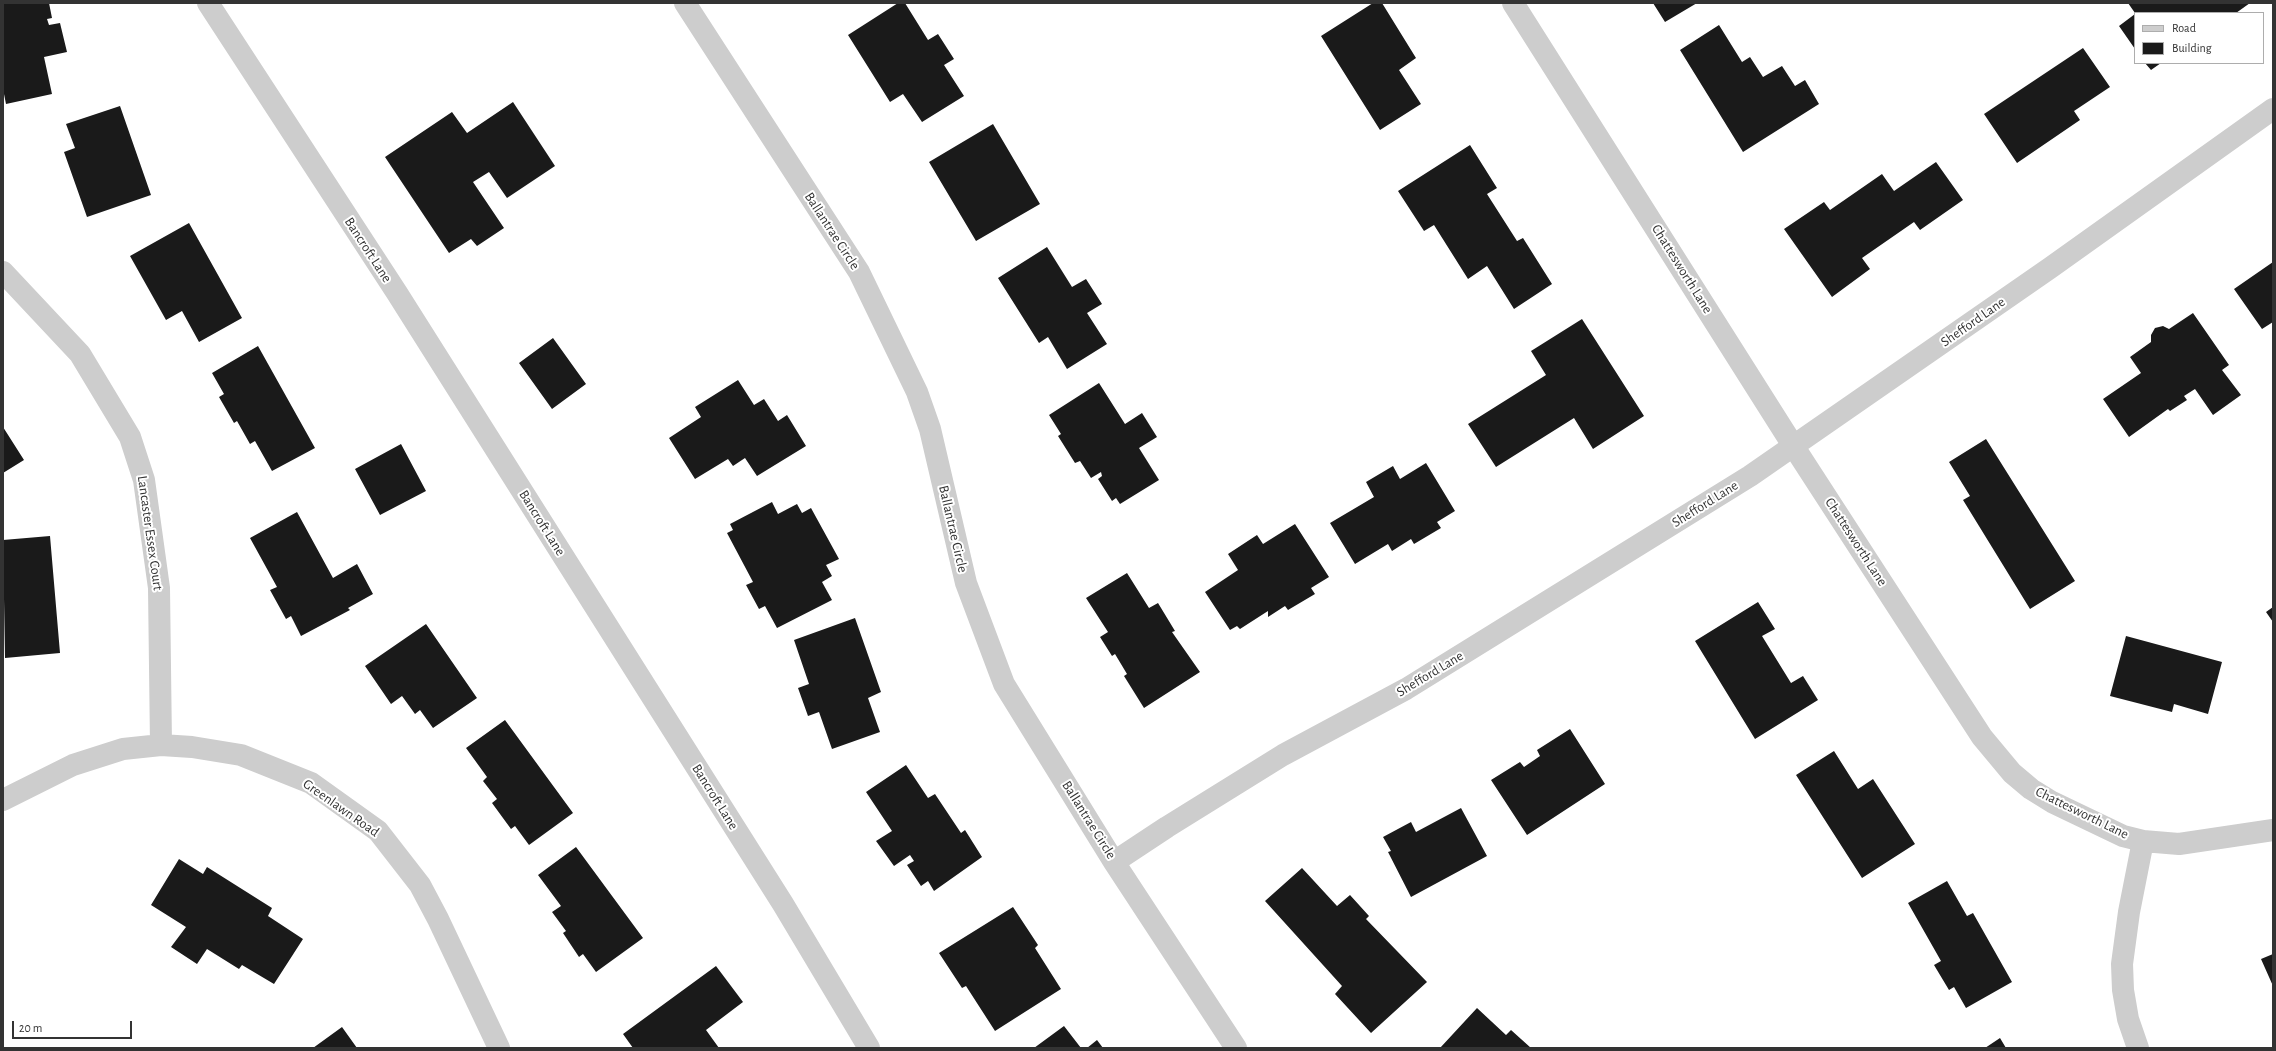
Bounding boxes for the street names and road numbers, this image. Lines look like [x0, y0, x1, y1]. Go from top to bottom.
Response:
street label: Ballantrae Circle [801, 189, 863, 273]
street label: Bancroft Lane [341, 214, 395, 286]
street label: Chattesworth Lane [1648, 221, 1716, 317]
street label: Shefford Lane [1937, 294, 2009, 350]
street label: Lancaster Essex Court [134, 475, 166, 591]
street label: Shefford Lane [1669, 477, 1741, 531]
street label: Ballantrae Circle [935, 484, 971, 574]
street label: Bancroft Lane [515, 487, 569, 559]
street label: Chattesworth Lane [1821, 495, 1891, 589]
street label: Shefford Lane [1394, 647, 1466, 701]
street label: Bancroft Lane [688, 761, 742, 833]
street label: Greenlawn Road [300, 776, 382, 840]
street label: Ballantrae Circle [1058, 778, 1120, 862]
street label: Chattesworth Lane [2033, 783, 2131, 843]

